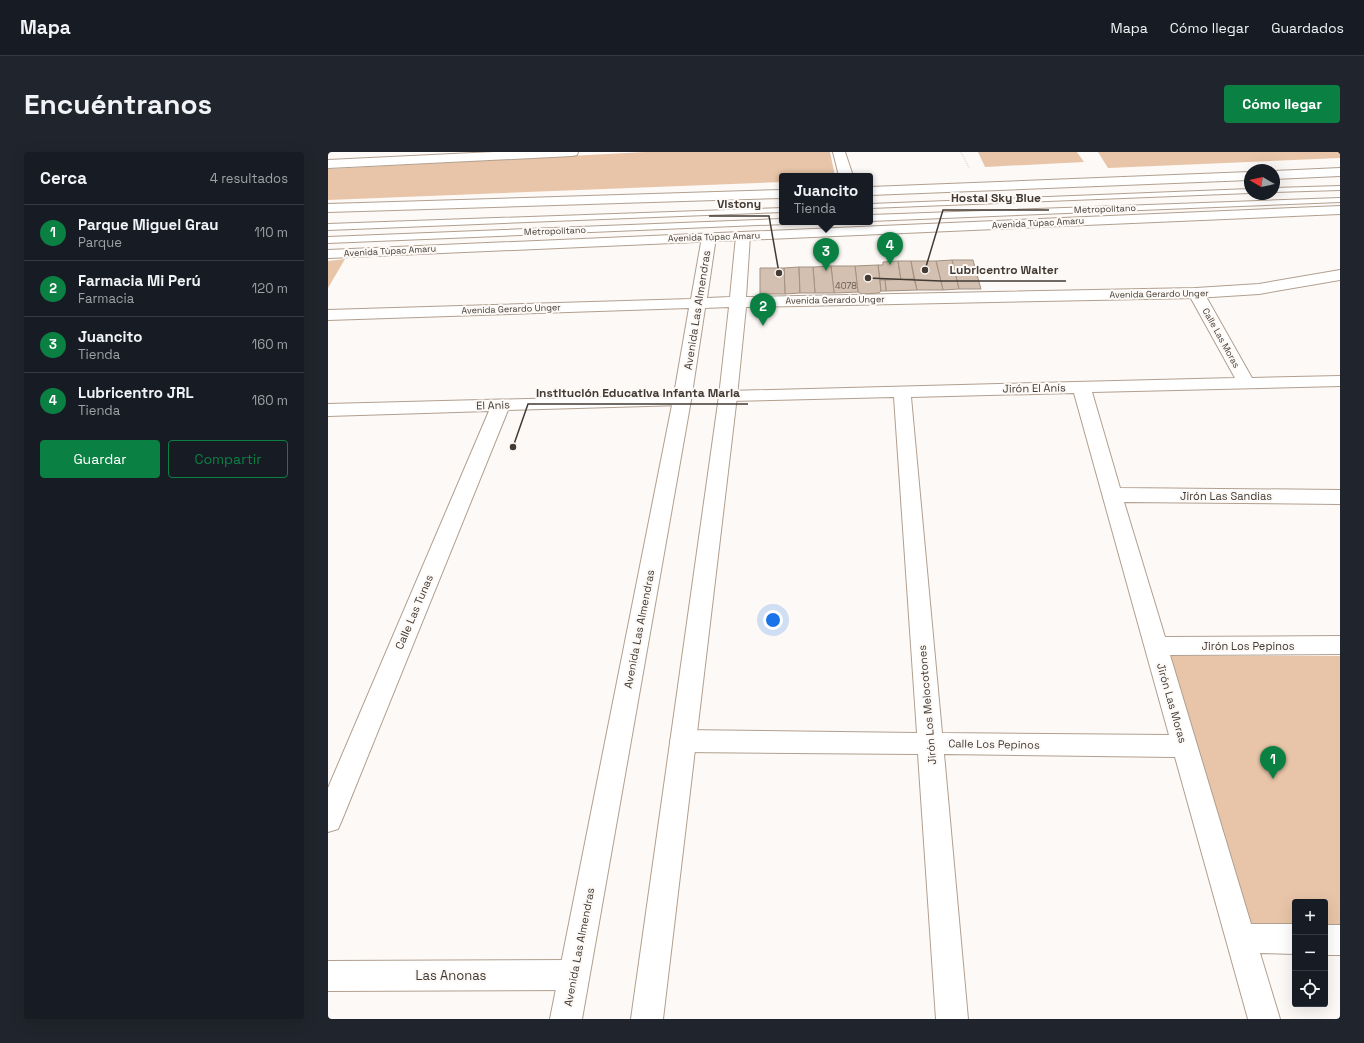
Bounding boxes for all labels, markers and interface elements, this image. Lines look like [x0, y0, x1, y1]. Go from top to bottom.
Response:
text: Mapa [20, 15, 71, 40]
text: Mapa [1111, 19, 1148, 37]
text: Cómo llegar [1170, 19, 1249, 37]
text: Guardados [1271, 19, 1344, 37]
button: Cómo llegar [1224, 85, 1340, 123]
text: Encuéntranos [24, 86, 212, 122]
north arrow [1244, 164, 1280, 200]
text: Cerca [40, 167, 87, 189]
text: 4 resultados [210, 170, 288, 187]
popup [779, 173, 873, 225]
text: Juancito [794, 181, 858, 200]
callout: Hostal Sky Blue [943, 186, 1049, 210]
text: Hostal Sky Blue [951, 190, 1041, 206]
callout: Vistony [709, 192, 769, 216]
text: Vistony [717, 196, 761, 212]
text: Tienda [794, 200, 836, 217]
street label: Metropolitano [1074, 202, 1137, 216]
text: Parque Miguel Grau [78, 215, 218, 234]
street label: Avenida Túpac Amaru [992, 215, 1084, 231]
text: 1 [50, 224, 56, 241]
text: 110 m [254, 224, 288, 241]
street label: Metropolitano [524, 224, 587, 238]
street label: Avenida Túpac Amaru [668, 229, 760, 245]
pin: 4 [877, 232, 903, 265]
text: Parque [78, 234, 122, 251]
pin: 3 [813, 238, 839, 271]
street label: Avenida Túpac Amaru [344, 243, 436, 259]
street label: Avenida Las Almendras [681, 249, 713, 371]
callout: Lubricentro Walter [941, 257, 1066, 281]
text: Lubricentro Walter [950, 262, 1059, 278]
text: Farmacia Mi Perú [78, 271, 201, 290]
text: 2 [49, 280, 57, 297]
text: 120 m [252, 280, 288, 297]
house number: 4078 [835, 280, 857, 292]
street label: Avenida Gerardo Unger [1109, 287, 1209, 301]
text: Farmacia [78, 290, 134, 307]
pin: 2 [750, 293, 776, 326]
street label: Avenida Gerardo Unger [785, 293, 885, 307]
street label: Avenida Gerardo Unger [461, 301, 561, 317]
street label: Calle Las Moras [1200, 306, 1243, 370]
text: Juancito [78, 327, 142, 346]
text: 3 [49, 336, 57, 353]
text: 160 m [252, 336, 288, 353]
text: Tienda [78, 346, 120, 363]
callout: Institución Educativa Infanta Maria [528, 380, 748, 404]
street label: Jirón El Anís [1002, 380, 1066, 396]
text: Lubricentro JRL [78, 383, 194, 402]
text: Institución Educativa Infanta Maria [536, 385, 740, 401]
text: 4 [49, 392, 57, 409]
text: 160 m [252, 392, 288, 409]
street label: El Anis [476, 397, 510, 413]
text: Tienda [78, 402, 120, 419]
button: Guardar [40, 440, 160, 478]
button: Compartir [168, 440, 288, 478]
street label: Jirón Las Sandias [1180, 489, 1272, 503]
street label: Avenida Las Almendras [621, 568, 657, 690]
street label: Calle Las Tunas [392, 572, 436, 652]
your location [763, 610, 783, 630]
street label: Jirón Los Pepinos [1202, 639, 1295, 653]
street label: Jirón Los Melocotones [915, 644, 939, 766]
street label: Jirón Las Moras [1154, 661, 1190, 745]
street label: Calle Los Pepinos [948, 736, 1040, 752]
pin: 1 [1260, 746, 1286, 779]
street label: Avenida Las Almendras [561, 886, 597, 1008]
map controls [1292, 899, 1328, 1007]
button: + [1292, 899, 1328, 935]
button: − [1292, 935, 1328, 971]
street label: Las Anonas [416, 967, 487, 984]
button: locate [1292, 971, 1328, 1007]

